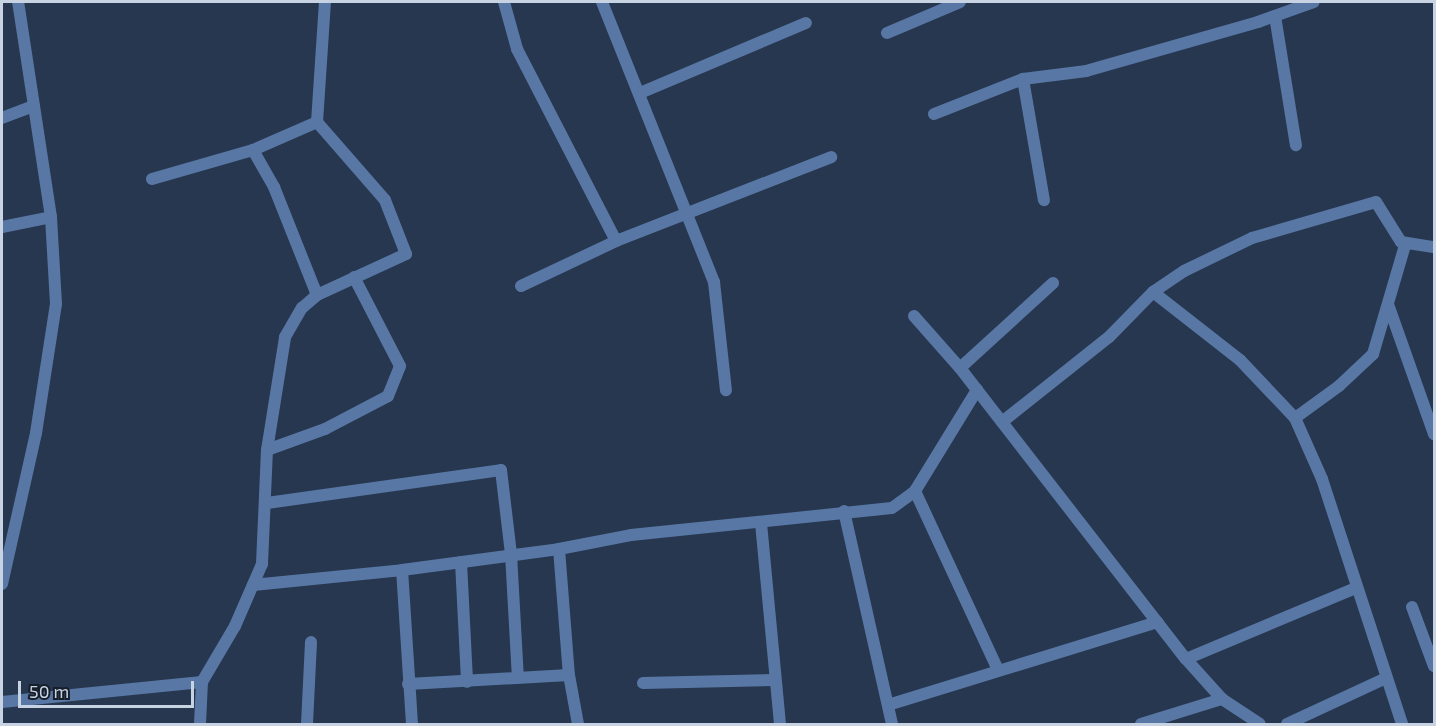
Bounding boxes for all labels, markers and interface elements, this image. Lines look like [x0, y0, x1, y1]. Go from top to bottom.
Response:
scale bar [21, 669, 196, 707]
text: 50 m [29, 680, 69, 702]

